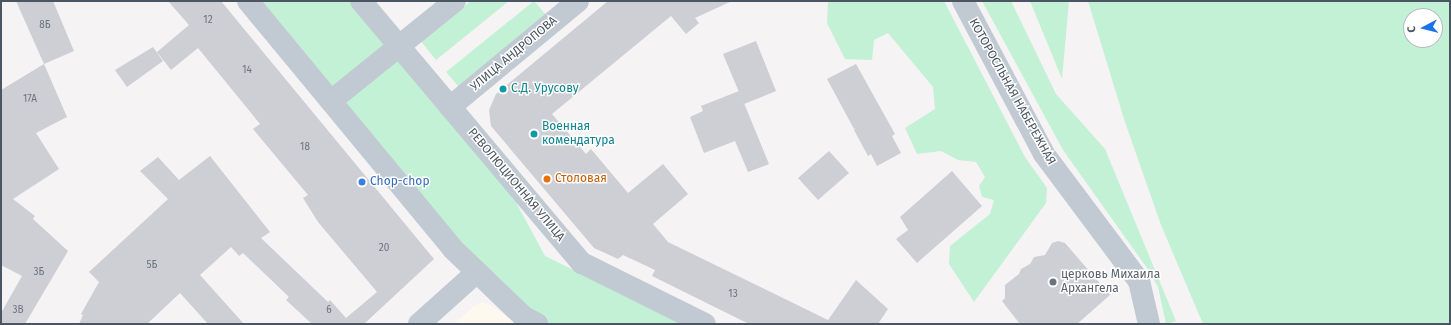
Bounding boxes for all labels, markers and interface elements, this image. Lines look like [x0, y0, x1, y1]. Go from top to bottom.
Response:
north arrow [1403, 8, 1443, 48]
street label: УЛИЦА АНДРОПОВА [468, 14, 560, 94]
house number: 12 [203, 15, 213, 27]
street label: КОТОРОСЛЬНАЯ НАБЕРЕЖНАЯ [966, 16, 1058, 168]
house number: 8Б [39, 20, 51, 32]
text: С [1405, 25, 1418, 33]
house number: 14 [242, 65, 252, 77]
place label: С.Д. Урусову [511, 82, 579, 96]
marker: С.Д. Урусову [498, 84, 508, 94]
house number: 17А [23, 94, 37, 106]
place label: Военная комендатура [542, 120, 615, 148]
street label: РЕВОЛЮЦИОННАЯ УЛИЦА [465, 126, 567, 244]
marker: Военная комендатура [529, 129, 539, 139]
house number: 18 [300, 142, 310, 154]
place label: Столовая [555, 172, 607, 186]
marker: Столовая [542, 174, 552, 184]
place label: Chop-chop [370, 175, 430, 189]
marker: Chop-chop [357, 177, 367, 187]
house number: 20 [379, 243, 389, 255]
house number: 5Б [147, 260, 157, 272]
house number: 3Б [34, 267, 44, 279]
place label: церковь Михаила Архангела [1061, 268, 1160, 296]
marker: церковь Михаила Архангела [1048, 277, 1058, 287]
house number: 13 [728, 289, 738, 301]
house number: 3В [12, 305, 24, 317]
house number: 6 [326, 305, 332, 317]

